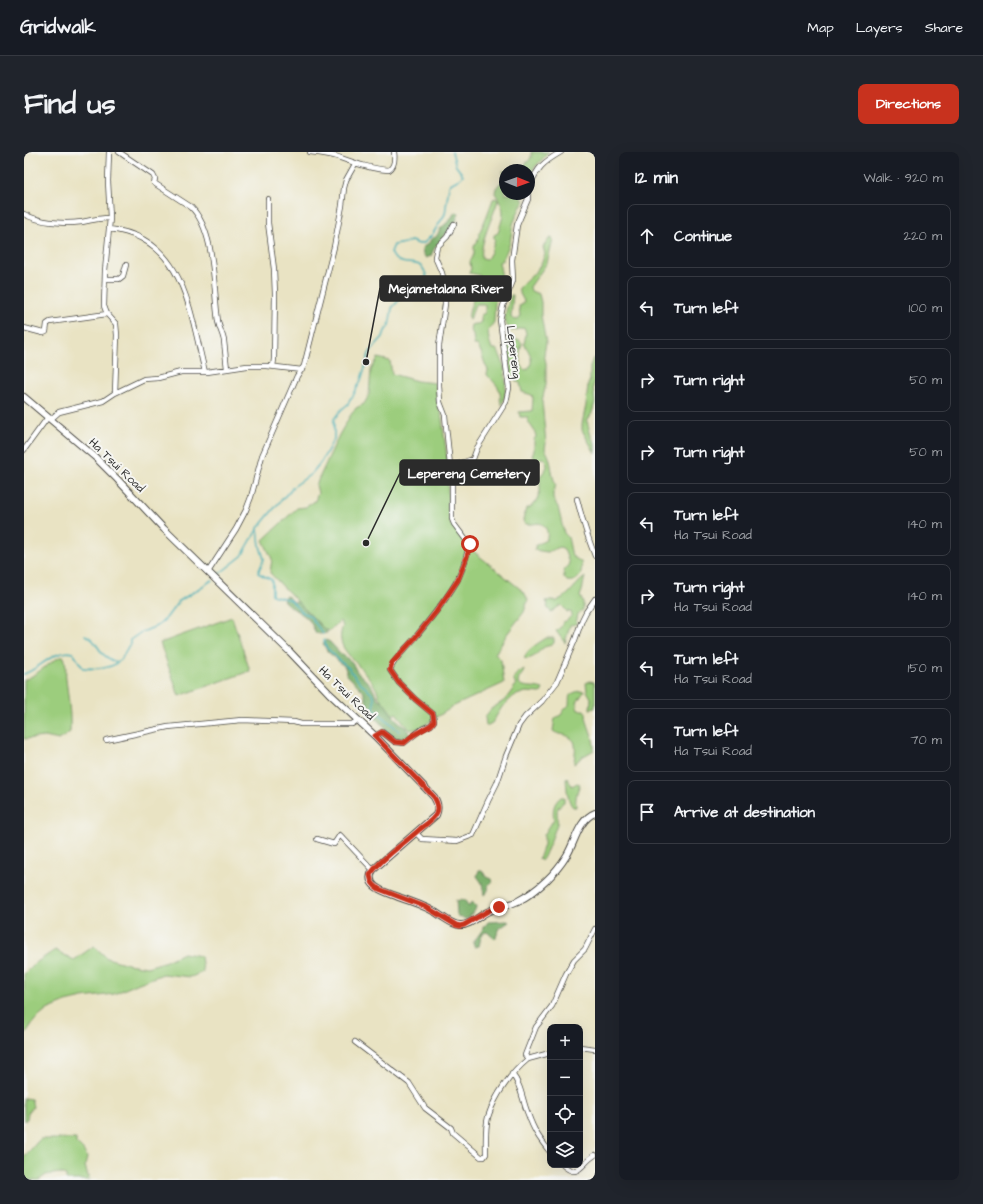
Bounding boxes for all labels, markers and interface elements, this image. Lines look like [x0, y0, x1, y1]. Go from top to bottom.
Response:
text: Gridwalk [20, 14, 96, 41]
text: Map [807, 18, 834, 38]
text: Layers [856, 18, 903, 38]
text: Share [925, 18, 963, 38]
button: Directions [858, 84, 959, 124]
text: Find us [24, 85, 115, 124]
north arrow [499, 164, 535, 200]
text: 12 min [635, 166, 678, 190]
text: Walk · 920 m [864, 169, 943, 187]
icon: ahead [636, 225, 658, 247]
text: Continue [674, 226, 732, 247]
text: 220 m [904, 227, 942, 245]
callout: Mejametalana River [380, 276, 511, 301]
text: Mejametalana River [389, 280, 504, 299]
icon: left [636, 297, 658, 319]
text: Turn left [674, 298, 738, 319]
text: 100 m [909, 299, 942, 317]
street label: Lepereng [501, 325, 525, 380]
icon: right [636, 369, 658, 391]
text: Turn right [674, 370, 745, 391]
text: 50 m [909, 371, 942, 389]
street label: Ha Tsui Road [85, 434, 148, 496]
icon: right [636, 441, 658, 463]
text: Turn right [674, 442, 745, 463]
text: 50 m [909, 443, 942, 461]
callout: Lepereng Cemetery [400, 460, 539, 485]
text: Lepereng Cemetery [408, 465, 531, 485]
text: Turn left [674, 505, 738, 526]
icon: left [636, 513, 658, 535]
text: 140 m [908, 515, 942, 533]
text: Ha Tsui Road [674, 526, 752, 544]
route start [461, 535, 479, 553]
text: Turn right [674, 577, 745, 598]
icon: right [636, 585, 658, 607]
text: 140 m [908, 587, 942, 605]
text: Ha Tsui Road [674, 598, 752, 616]
text: Turn left [674, 649, 738, 670]
icon: left [636, 657, 658, 679]
text: 150 m [908, 659, 942, 677]
street label: Ha Tsui Road [315, 662, 378, 724]
text: Ha Tsui Road [674, 670, 752, 688]
text: Turn left [674, 721, 738, 742]
icon: left [636, 729, 658, 751]
text: 70 m [910, 731, 942, 749]
text: Ha Tsui Road [674, 742, 752, 760]
icon: arrive [636, 801, 658, 823]
text: Arrive at destination [674, 802, 815, 823]
route end [490, 898, 508, 916]
map controls [547, 1024, 583, 1168]
button: + [547, 1024, 583, 1060]
button: − [547, 1060, 583, 1096]
button: locate [547, 1096, 583, 1132]
button: layers [547, 1132, 583, 1168]

